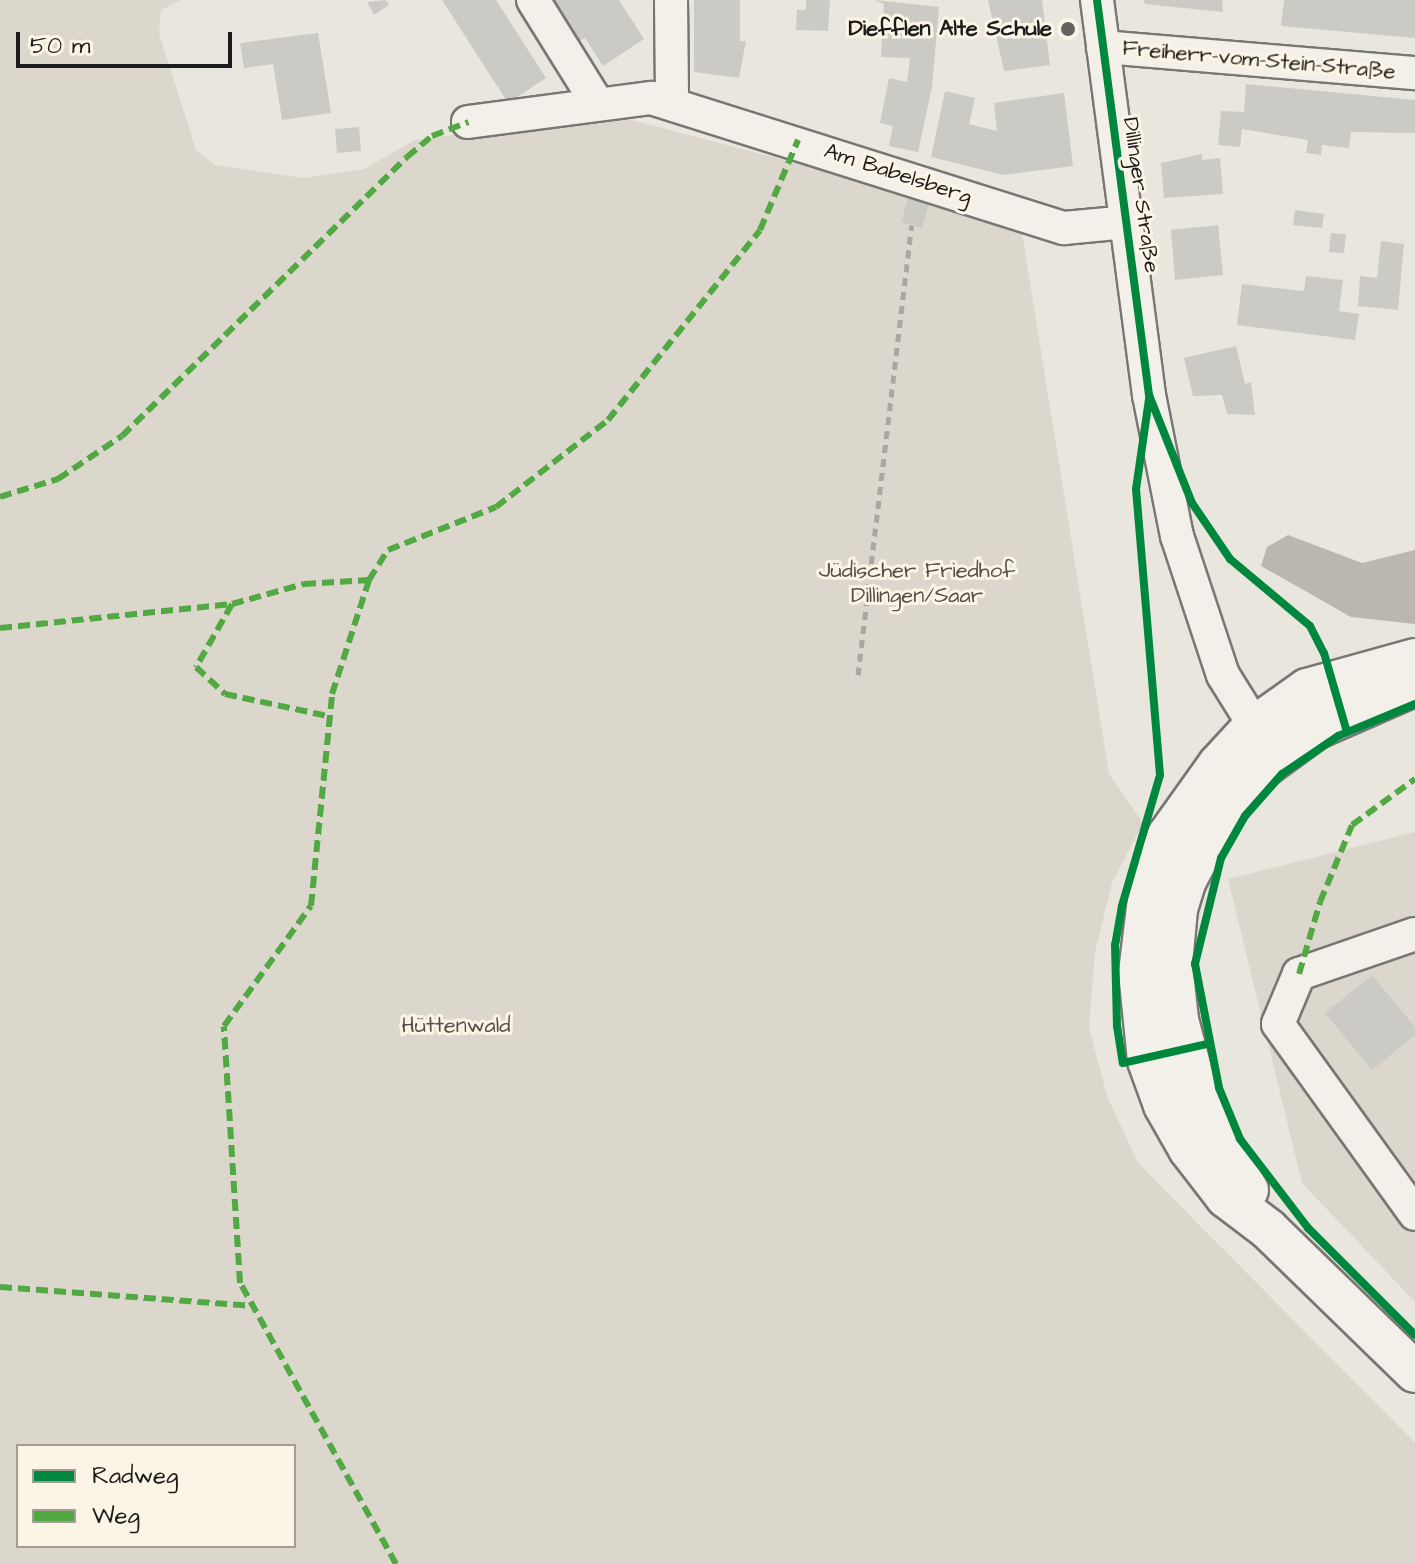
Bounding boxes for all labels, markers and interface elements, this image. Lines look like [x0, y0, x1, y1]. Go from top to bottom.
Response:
scale bar [20, 16, 236, 66]
place label: Diefflen Alte Schule [849, 16, 1052, 42]
marker: Diefflen Alte Schule [1059, 20, 1077, 38]
text: 50 m [30, 29, 90, 63]
street label: Freiherr-vom-Stein-Straße [1121, 35, 1397, 85]
street label: Dillinger Straße [1117, 115, 1165, 275]
street label: Am Babelsberg [821, 138, 975, 210]
park label: Jüdischer Friedhof Dillingen/Saar [819, 557, 1015, 608]
park label: Hüttenwald [402, 1013, 510, 1039]
legend [16, 1444, 296, 1548]
text: Radweg [92, 1459, 178, 1493]
text: Weg [92, 1499, 140, 1533]

